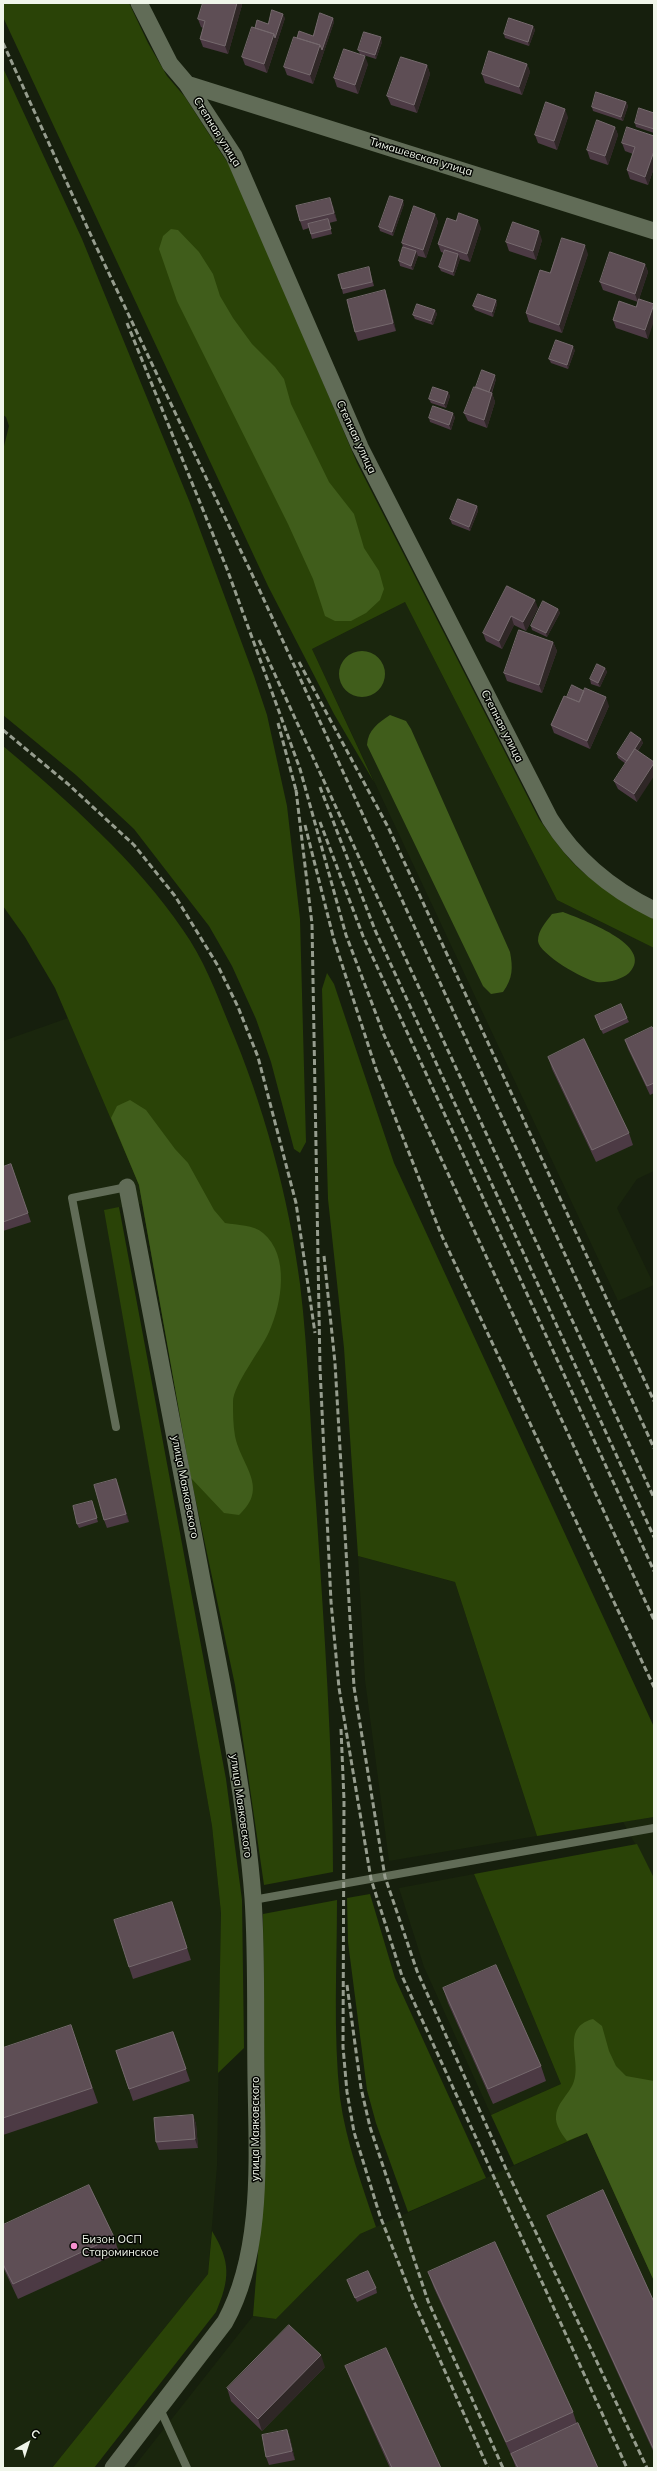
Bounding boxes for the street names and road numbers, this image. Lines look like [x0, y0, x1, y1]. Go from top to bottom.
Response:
street label: Степная улица [190, 95, 244, 169]
street label: Тимашевская улица [368, 135, 474, 179]
street label: Степная улица [333, 398, 379, 476]
street label: Степная улица [478, 688, 526, 764]
street label: улица Маяковского [169, 1434, 201, 1540]
street label: улица Маяковского [227, 1753, 255, 1859]
street label: улица Маяковского [249, 2077, 263, 2181]

